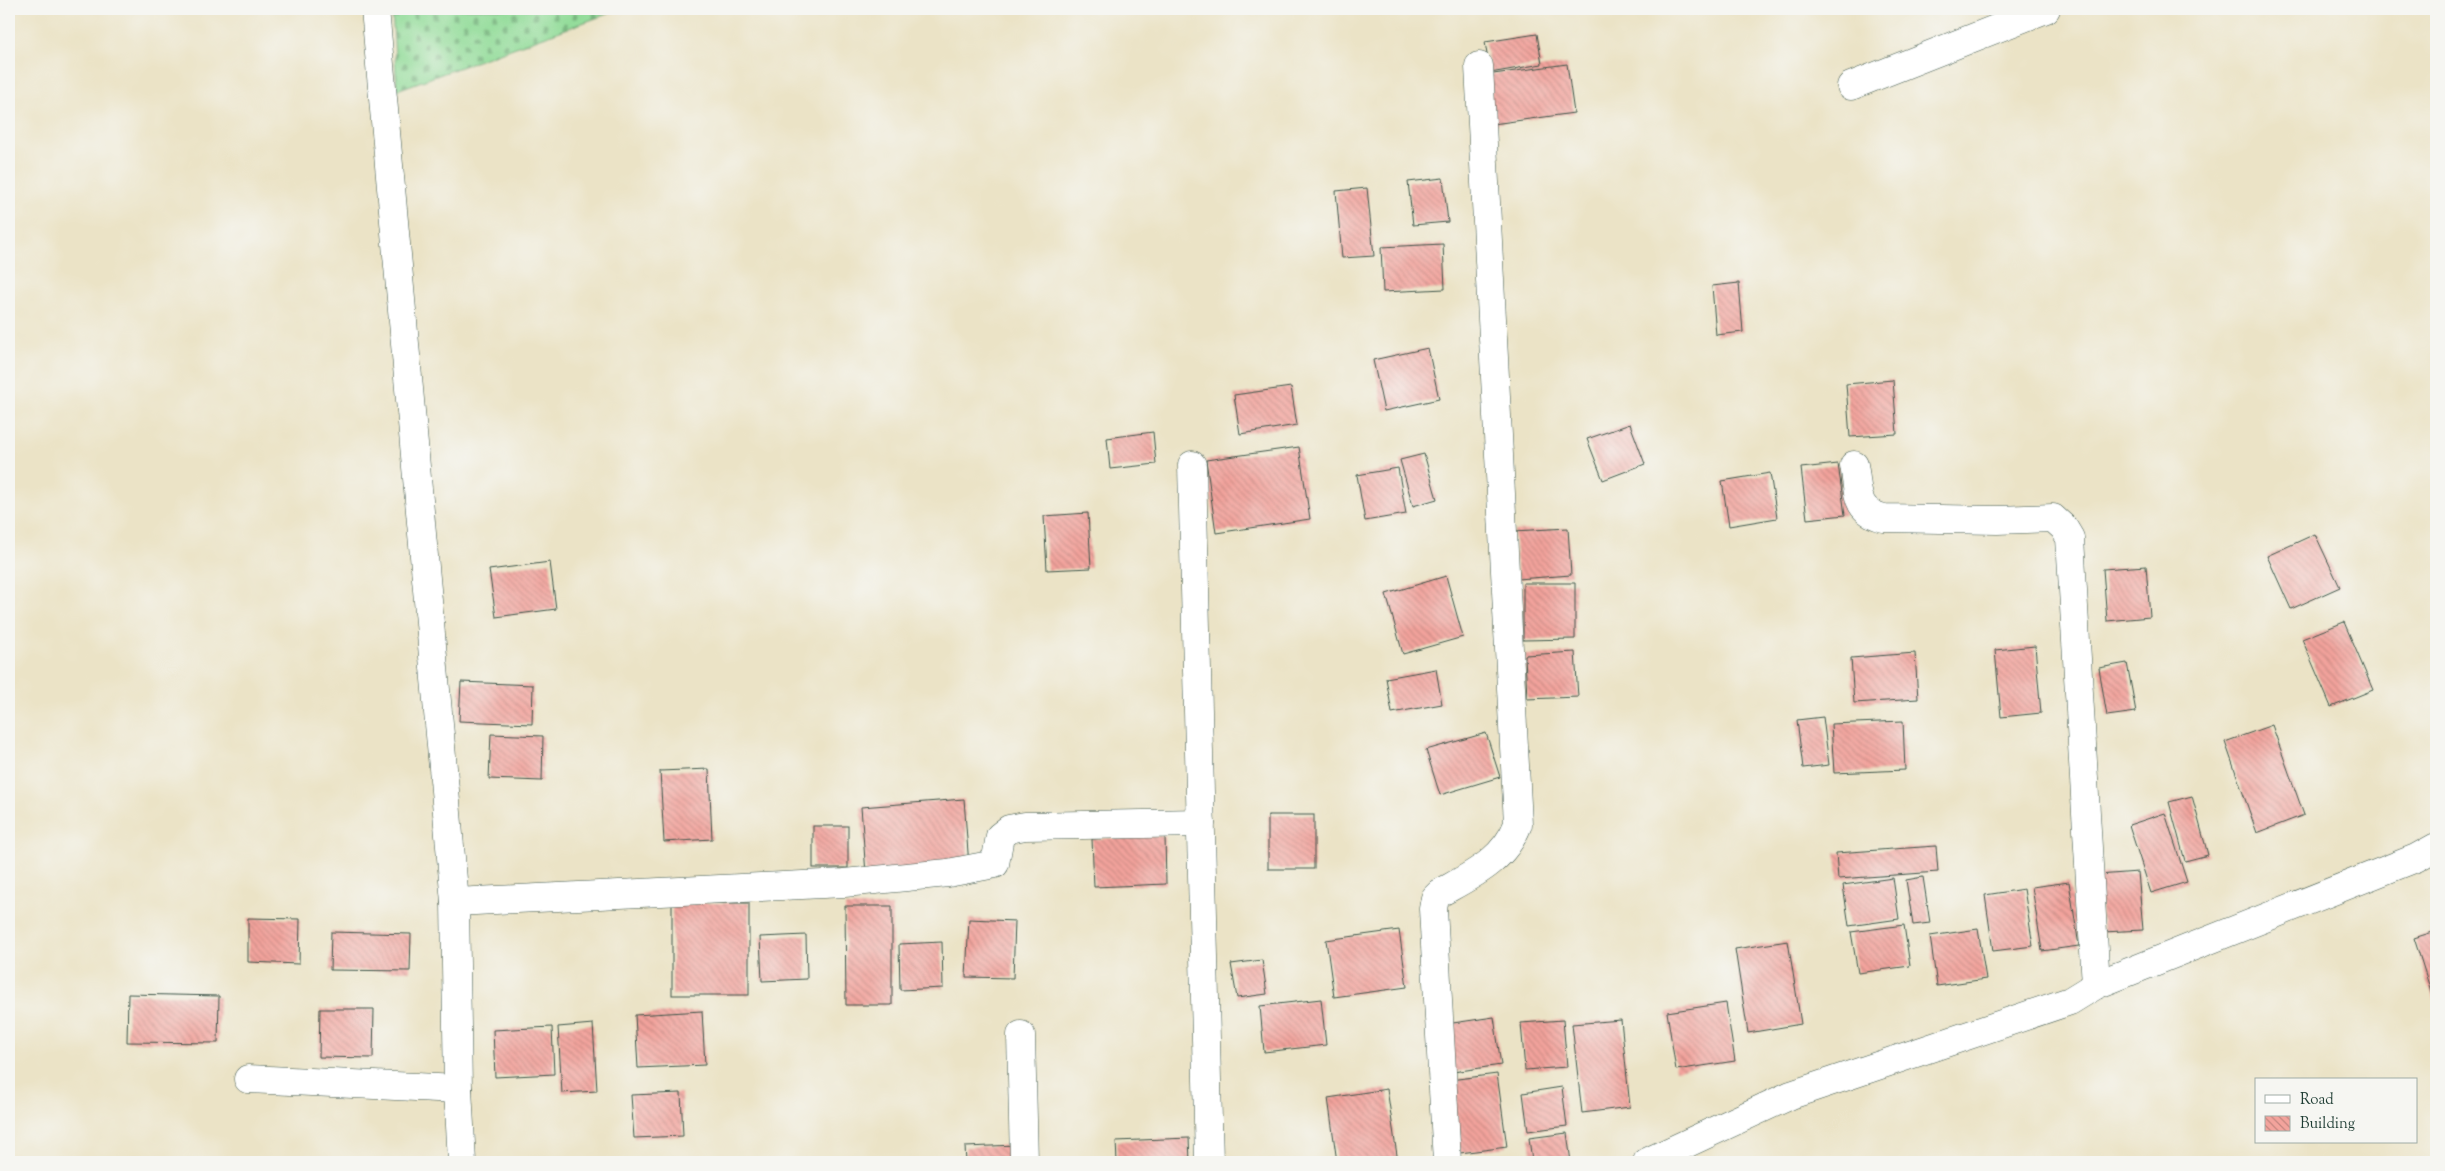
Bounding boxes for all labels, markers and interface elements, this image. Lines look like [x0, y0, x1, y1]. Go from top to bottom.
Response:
legend [2255, 1078, 2418, 1144]
text: Road [2300, 1090, 2334, 1111]
text: Building [2300, 1114, 2355, 1135]

